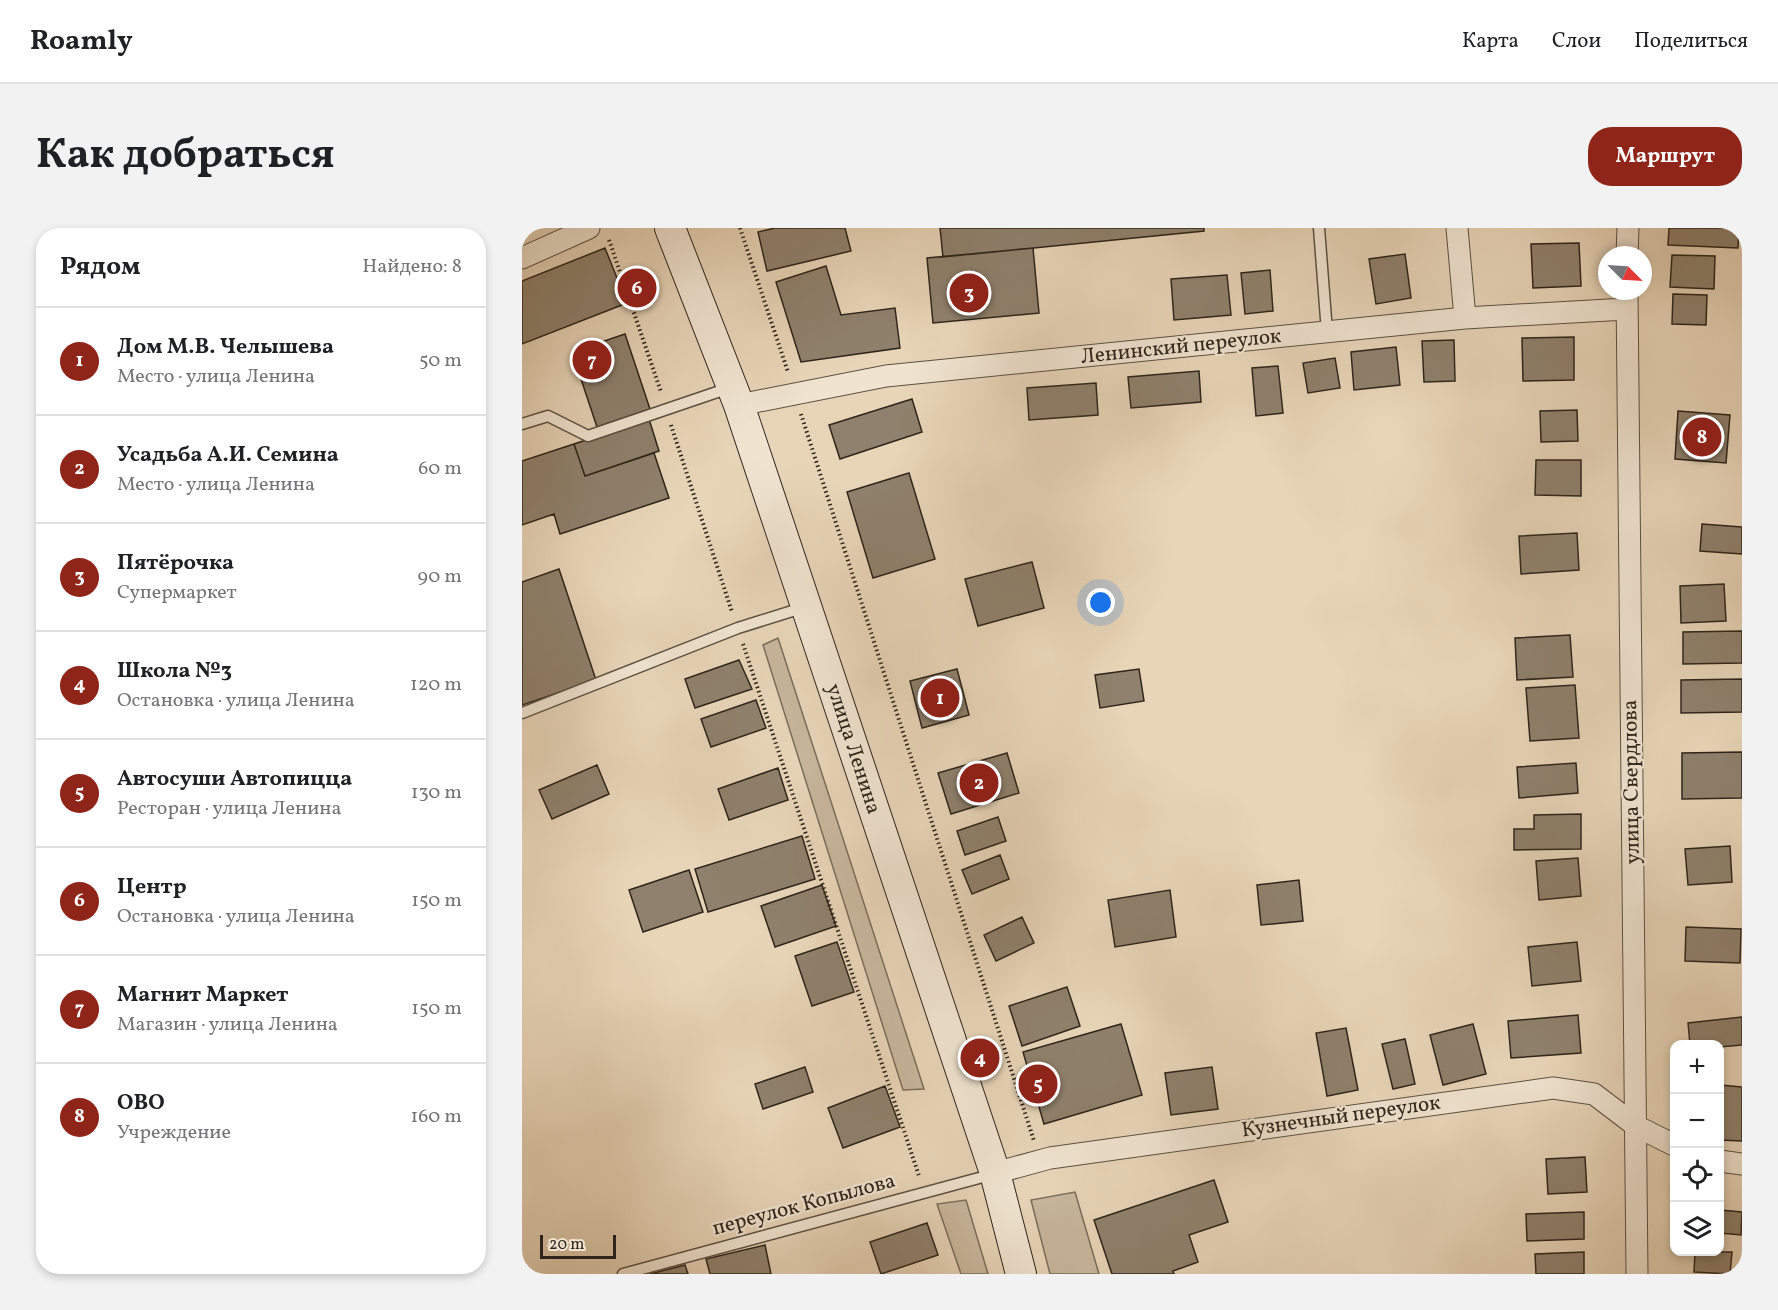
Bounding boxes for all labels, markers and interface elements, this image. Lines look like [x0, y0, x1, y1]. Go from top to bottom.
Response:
text: Roamly [30, 22, 133, 61]
text: Карта [1462, 27, 1519, 56]
text: Слои [1552, 27, 1601, 56]
text: Поделиться [1634, 27, 1748, 56]
text: Как добраться [36, 127, 335, 186]
button: Маршрут [1588, 127, 1742, 186]
north arrow [1598, 246, 1652, 300]
text: Рядом [60, 249, 140, 285]
text: Найдено: 8 [362, 253, 462, 281]
pin: 6 [618, 266, 656, 310]
pin: 3 [950, 270, 988, 316]
street label: Ленинский переулок [1079, 322, 1283, 372]
text: Дом М.В. Челышева [117, 332, 334, 363]
pin: 7 [572, 338, 612, 382]
text: 1 [75, 347, 84, 375]
text: 50 m [419, 347, 462, 375]
text: Место · улица Ленина [117, 363, 315, 391]
pin: 8 [1682, 414, 1722, 460]
text: Усадьба А.И. Семина [117, 440, 339, 471]
text: 2 [74, 455, 85, 483]
text: 60 m [418, 455, 462, 483]
text: Место · улица Ленина [117, 471, 315, 499]
text: Пятёрочка [117, 548, 234, 579]
text: 3 [74, 563, 85, 591]
text: 90 m [418, 563, 462, 591]
text: Супермаркет [117, 579, 237, 607]
your location [1086, 588, 1115, 617]
text: Школа №3 [117, 656, 232, 687]
text: 4 [73, 671, 86, 699]
text: 120 m [410, 671, 462, 699]
pin: 1 [920, 676, 960, 720]
street label: улица Ленина [818, 680, 888, 818]
text: Остановка · улица Ленина [117, 687, 355, 715]
street label: улица Свердлова [1616, 699, 1648, 865]
pin: 2 [960, 760, 998, 806]
text: Автосуши Автопицца [117, 764, 352, 795]
text: 5 [75, 779, 84, 807]
text: 130 m [411, 779, 462, 807]
text: Ресторан · улица Ленина [117, 795, 342, 823]
text: Центр [117, 872, 187, 903]
text: 6 [74, 887, 85, 915]
text: 150 m [411, 887, 462, 915]
text: Остановка · улица Ленина [117, 903, 355, 931]
text: Магнит Маркет [117, 980, 288, 1011]
text: 7 [75, 995, 84, 1023]
text: 150 m [411, 995, 462, 1023]
text: Магазин · улица Ленина [117, 1011, 338, 1039]
pin: 4 [960, 1036, 1000, 1080]
map controls [1670, 1040, 1724, 1256]
button: + [1670, 1040, 1724, 1094]
pin: 5 [1018, 1062, 1058, 1106]
text: ОВО [117, 1088, 165, 1119]
street label: Кузнечный переулок [1240, 1089, 1442, 1145]
button: − [1670, 1094, 1724, 1148]
text: 8 [74, 1103, 85, 1131]
text: 160 m [410, 1103, 462, 1131]
text: Учреждение [117, 1119, 231, 1147]
button: locate [1670, 1148, 1724, 1202]
street label: переулок Копылова [709, 1167, 899, 1243]
button: layers [1670, 1202, 1724, 1256]
scale bar [540, 1232, 616, 1260]
text: 20 m [549, 1234, 584, 1256]

